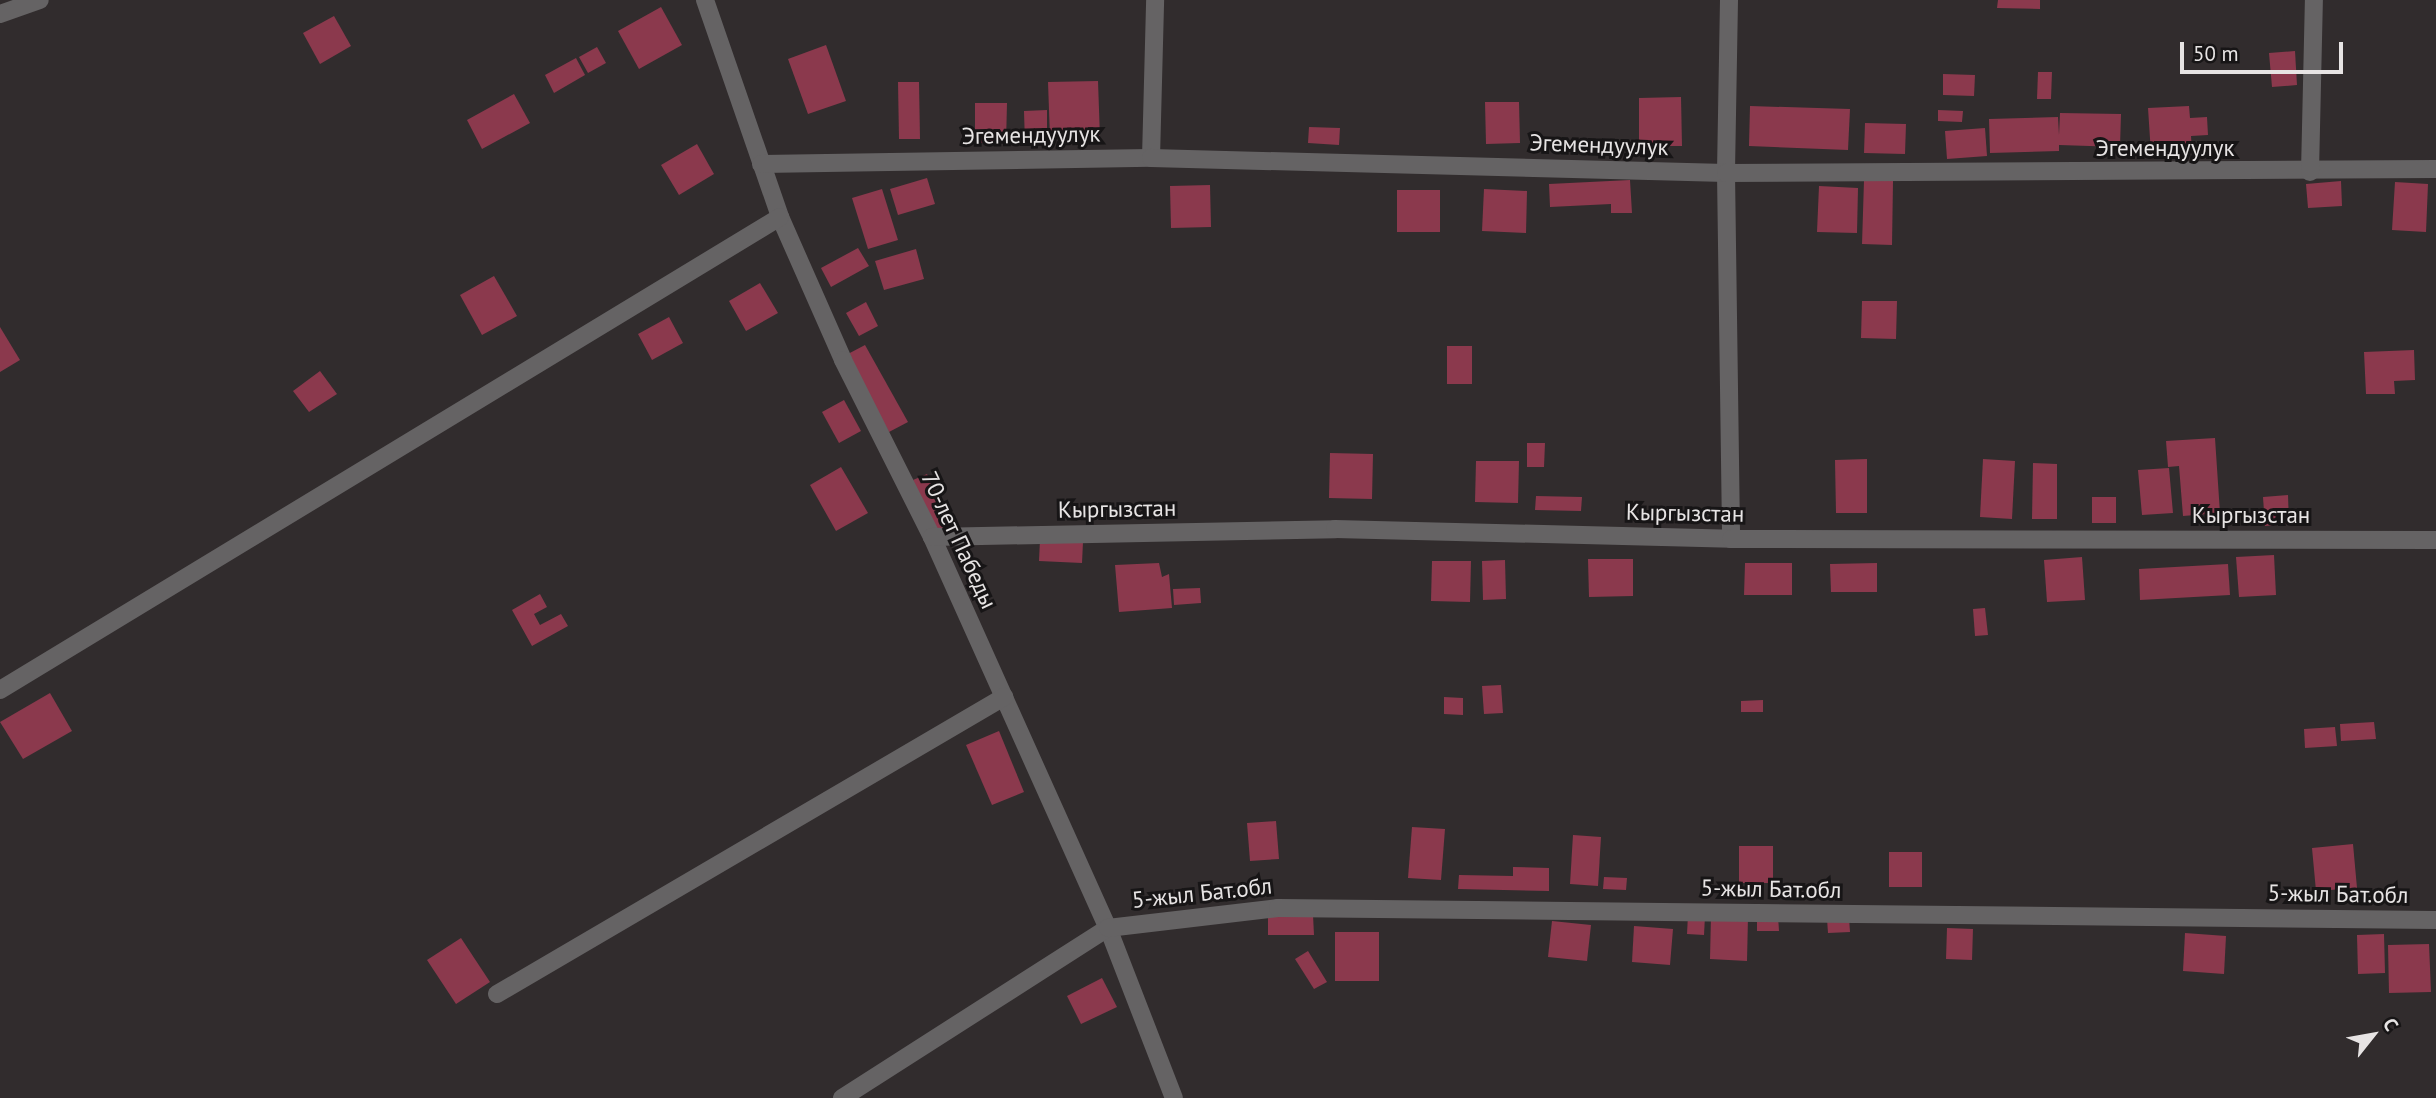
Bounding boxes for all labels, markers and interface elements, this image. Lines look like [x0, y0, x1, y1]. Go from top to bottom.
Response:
scale bar [2184, 28, 2347, 72]
text: 50 m [2193, 40, 2239, 67]
street label: Эгемендуулук [961, 120, 1101, 150]
street label: Эгемендуулук [1529, 129, 1669, 161]
street label: Эгемендуулук [2096, 134, 2234, 162]
street label: 70-лет Пабеды [915, 467, 1003, 613]
street label: Кыргызстан [1058, 494, 1176, 524]
street label: Кыргызстан [1626, 498, 1744, 528]
street label: Кыргызстан [2192, 501, 2310, 529]
street label: 5-жыл Бат.обл [1131, 872, 1273, 914]
street label: 5-жыл Бат.обл [1700, 874, 1842, 904]
street label: 5-жыл Бат.обл [2267, 879, 2409, 909]
north arrow [2338, 1000, 2408, 1070]
text: С [2378, 1013, 2404, 1035]

